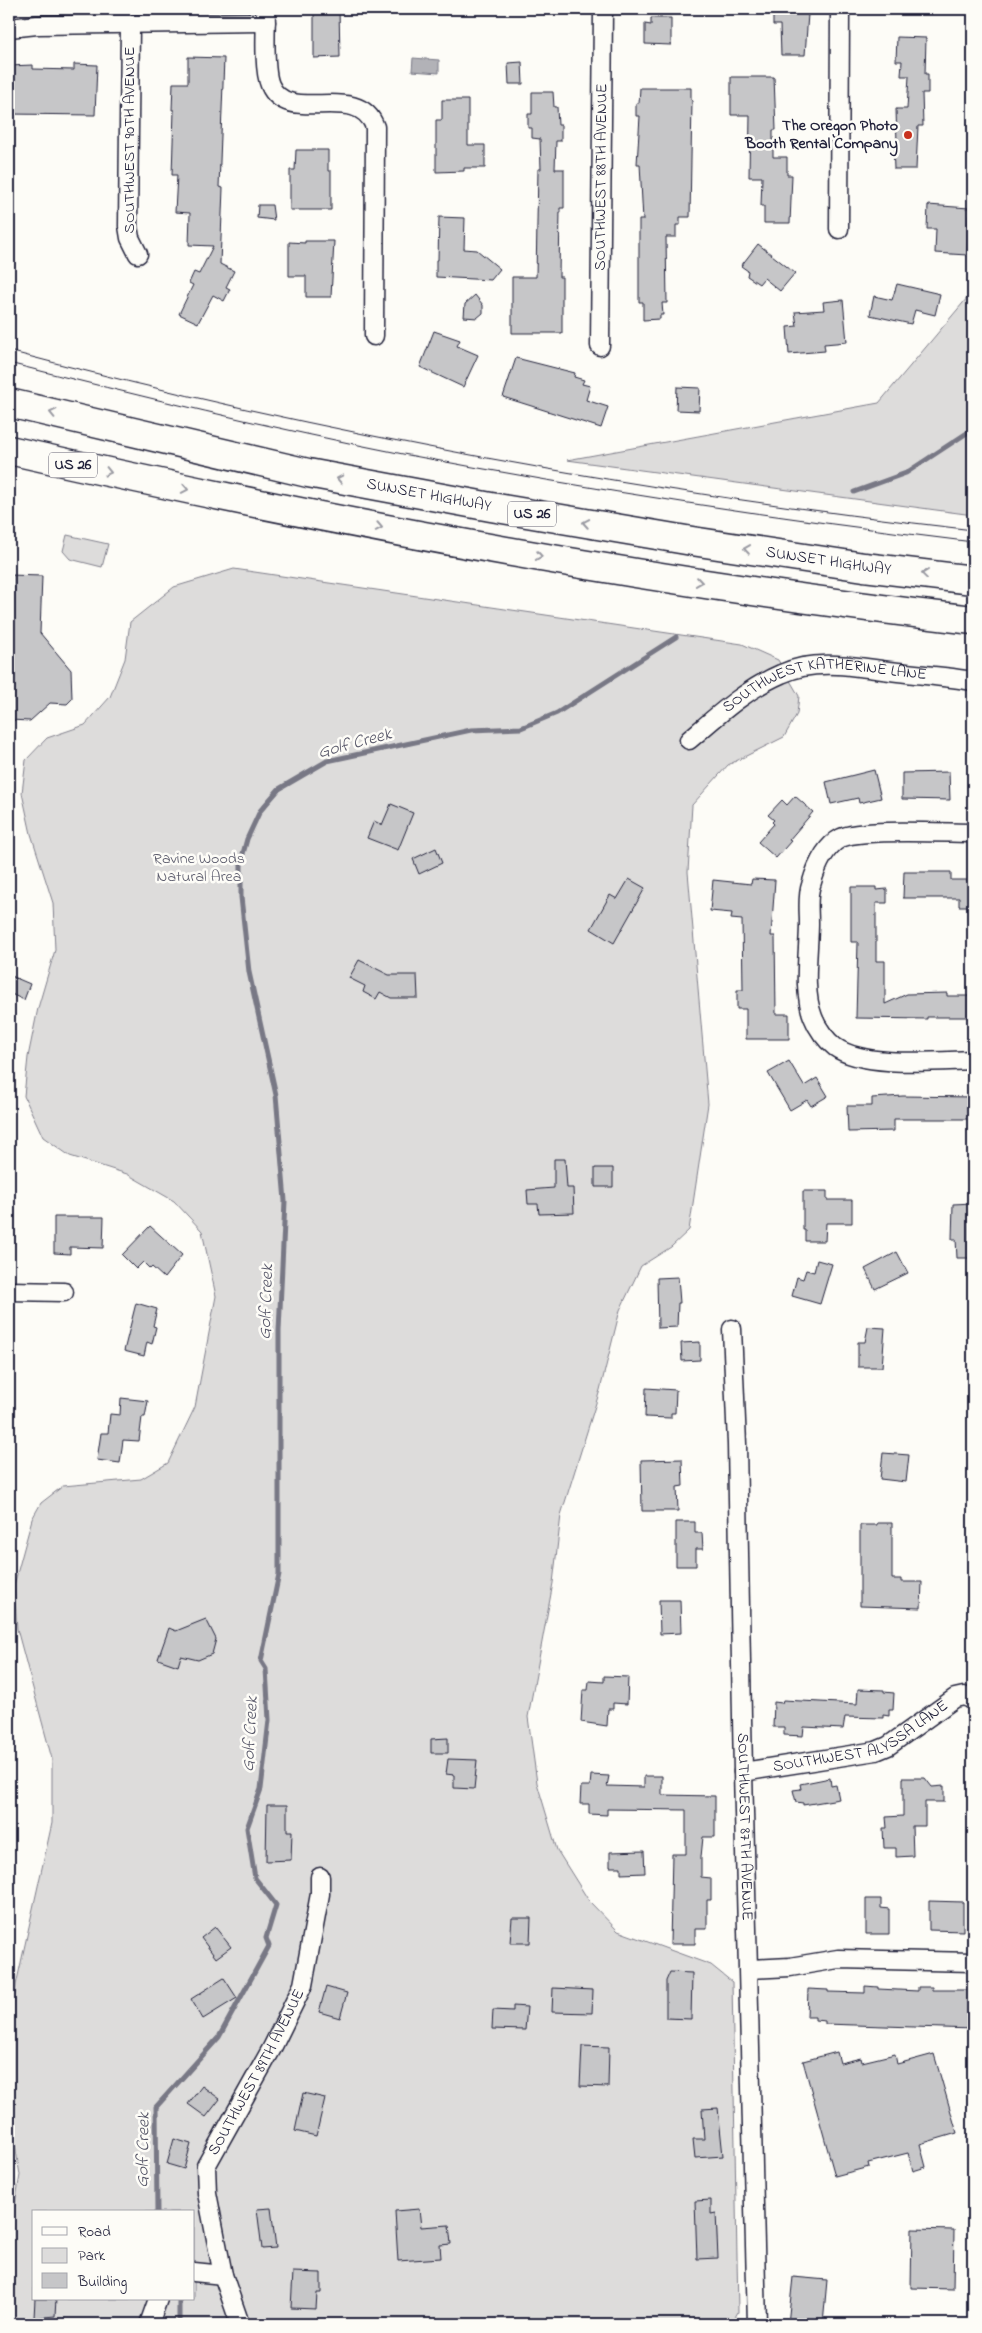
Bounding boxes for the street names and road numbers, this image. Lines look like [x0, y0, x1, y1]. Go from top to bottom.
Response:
street label: SOUTHWEST 90TH AVENUE [118, 47, 142, 233]
street label: SOUTHWEST 88TH AVENUE [589, 83, 614, 271]
road number: US 26 [49, 452, 97, 478]
street label: SUNSET HIGHWAY [365, 472, 494, 519]
road number: US 26 [508, 502, 556, 526]
street label: SUNSET HIGHWAY [764, 540, 893, 582]
street label: SOUTHWEST KATHERINE LANE [717, 653, 928, 719]
street label: SOUTHWEST ALYSSA LANE [771, 1694, 953, 1779]
street label: SOUTHWEST 87TH AVENUE [730, 1733, 759, 1921]
street label: SOUTHWEST 89TH AVENUE [202, 1985, 311, 2160]

